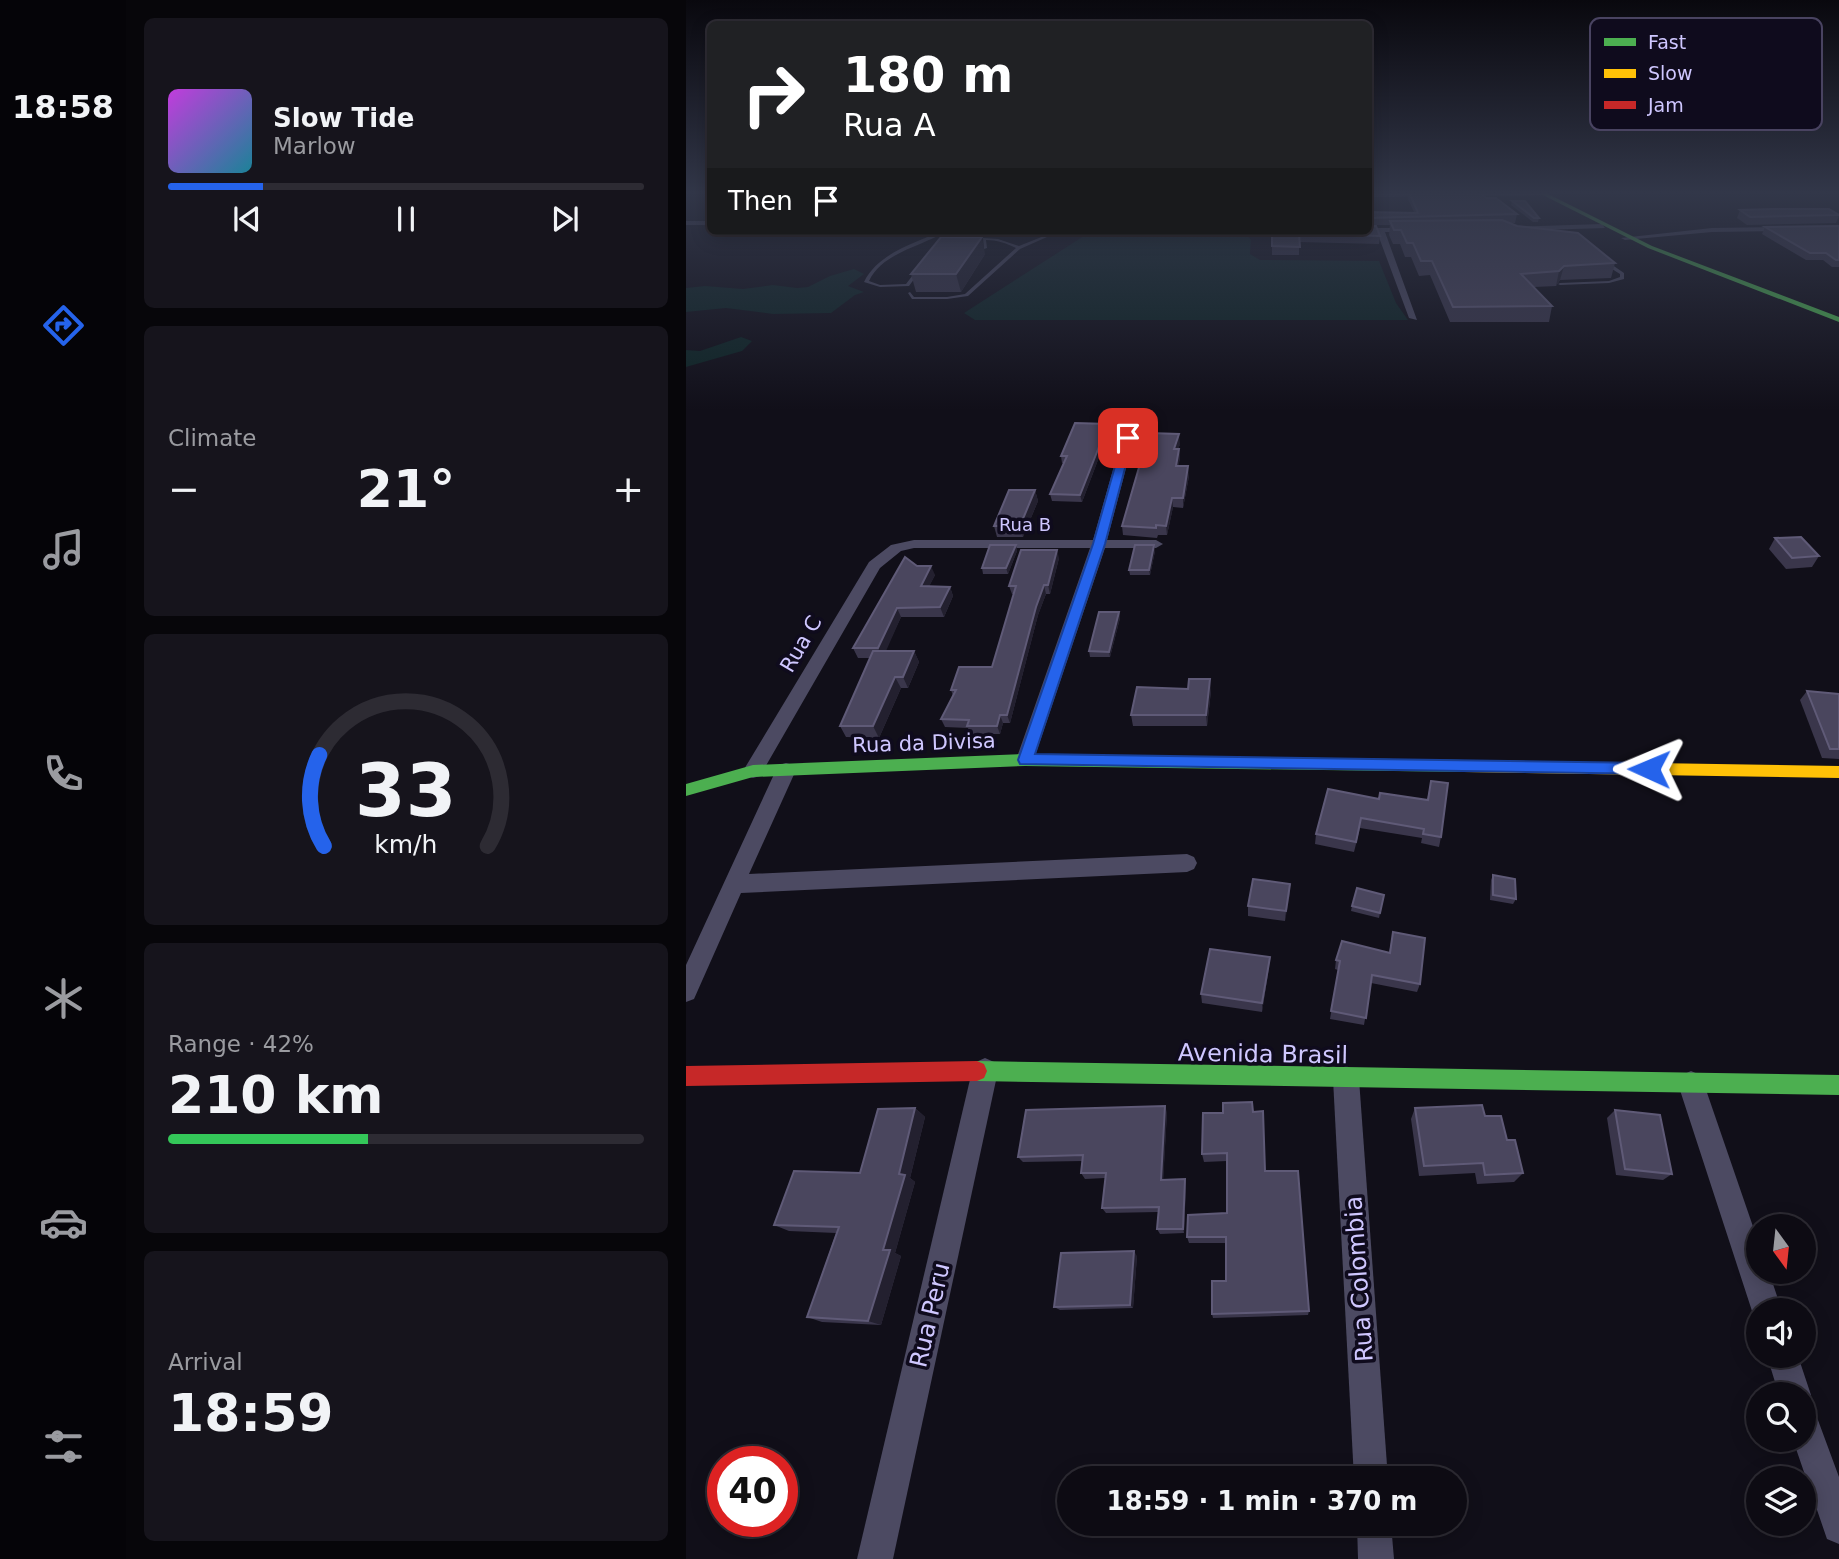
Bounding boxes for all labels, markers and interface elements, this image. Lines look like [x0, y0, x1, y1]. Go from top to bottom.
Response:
legend [1590, 18, 1822, 130]
text: Fast [1648, 31, 1686, 53]
text: 180 m [843, 47, 1013, 104]
icon: right [728, 49, 819, 140]
text: Slow [1648, 62, 1693, 84]
text: 18:58 [12, 88, 114, 126]
text: Jam [1647, 94, 1684, 116]
text: Slow Tide [273, 103, 414, 133]
text: Rua A [843, 106, 936, 144]
text: Marlow [273, 133, 356, 159]
icon: arrive [807, 182, 845, 220]
text: Then [728, 186, 793, 216]
icon: previous [228, 200, 266, 238]
icon: pause [387, 200, 425, 238]
icon: next [546, 200, 584, 238]
icon: directions [39, 301, 88, 350]
pin [1098, 408, 1158, 468]
icon: arrive [1109, 419, 1147, 457]
text: Climate [168, 425, 257, 451]
text: 21° [357, 459, 455, 519]
text: − [168, 467, 200, 511]
text: + [612, 467, 644, 511]
street label: Rua B [999, 514, 1051, 535]
icon: music [39, 525, 88, 574]
street label: Rua C [775, 612, 827, 676]
street label: Rua da Divisa [852, 729, 996, 757]
position arrow [1612, 732, 1686, 806]
text: 33 [355, 748, 457, 833]
icon: phone [39, 749, 88, 798]
text: km/h [374, 829, 438, 858]
icon: climate [39, 974, 88, 1023]
text: Range · 42% [168, 1031, 314, 1057]
street label: Avenida Brasil [1178, 1039, 1348, 1069]
text: 210 km [168, 1065, 383, 1125]
street label: Rua Colombia [1339, 1195, 1379, 1363]
icon: car [39, 1198, 88, 1247]
north arrow [1746, 1214, 1816, 1284]
map controls [1746, 1214, 1816, 1536]
street label: Rua Peru [904, 1260, 956, 1370]
button: sound [1746, 1298, 1816, 1368]
text: Arrival [168, 1349, 243, 1375]
button: search [1746, 1382, 1816, 1452]
text: 18:59 [168, 1383, 334, 1443]
icon: filters [39, 1422, 88, 1471]
speed limit sign: 40 [707, 1446, 798, 1537]
button: layers [1746, 1466, 1816, 1536]
text: 18:59 · 1 min · 370 m [1107, 1486, 1417, 1516]

